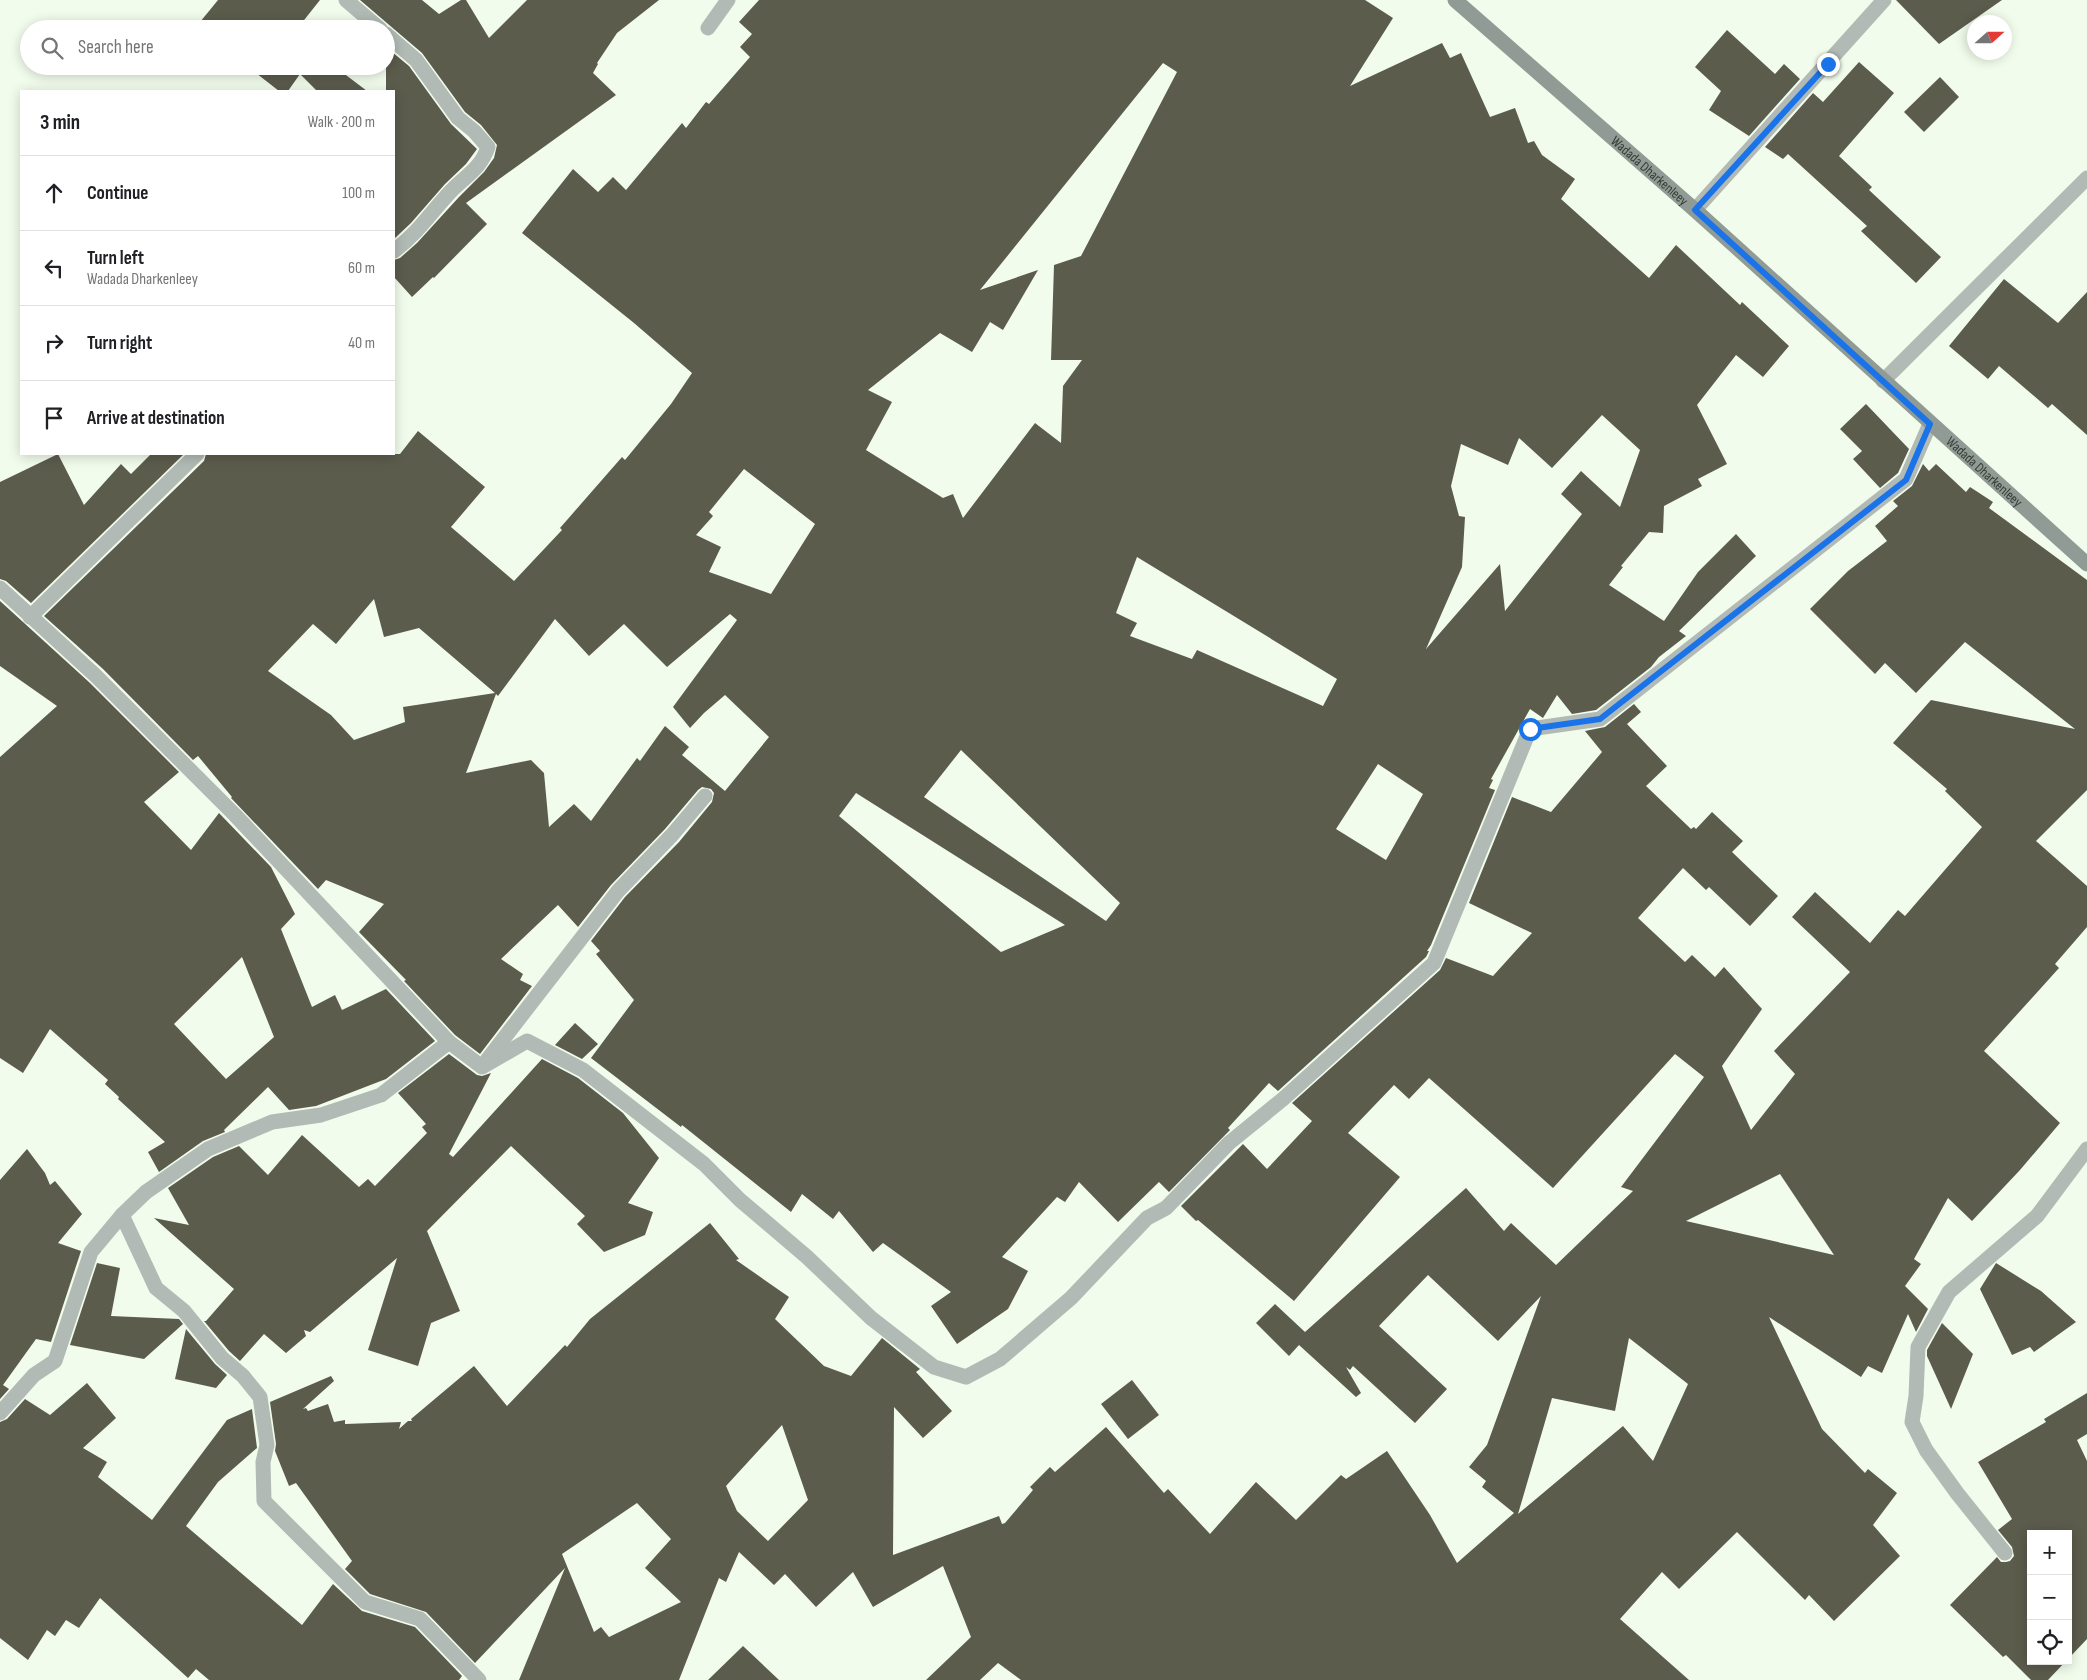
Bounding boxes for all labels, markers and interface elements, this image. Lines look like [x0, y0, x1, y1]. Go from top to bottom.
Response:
north arrow [1967, 15, 2012, 60]
search box [20, 20, 395, 75]
icon: search [38, 34, 66, 62]
text: Search here [78, 36, 154, 59]
route end [1817, 53, 1840, 76]
text: 3 min [40, 110, 80, 135]
text: Walk · 200 m [308, 113, 375, 132]
street label: Wadada Dharkenleey [1608, 132, 1693, 209]
icon: ahead [40, 179, 68, 207]
text: Continue [87, 182, 148, 205]
text: 100 m [342, 184, 375, 203]
text: Turn left [87, 247, 144, 270]
icon: left [40, 254, 68, 282]
text: 60 m [348, 259, 375, 278]
text: Wadada Dharkenleey [87, 270, 198, 289]
icon: right [40, 329, 68, 357]
text: Turn right [87, 332, 152, 355]
text: 40 m [348, 334, 375, 353]
icon: arrive [40, 404, 68, 432]
text: Arrive at destination [87, 407, 225, 430]
street label: Wadada Dharkenleey [1943, 433, 2027, 511]
route start [1519, 718, 1542, 741]
map controls [2027, 1530, 2072, 1665]
button: + [2027, 1530, 2072, 1575]
button: − [2027, 1575, 2072, 1620]
button: locate [2027, 1620, 2072, 1665]

